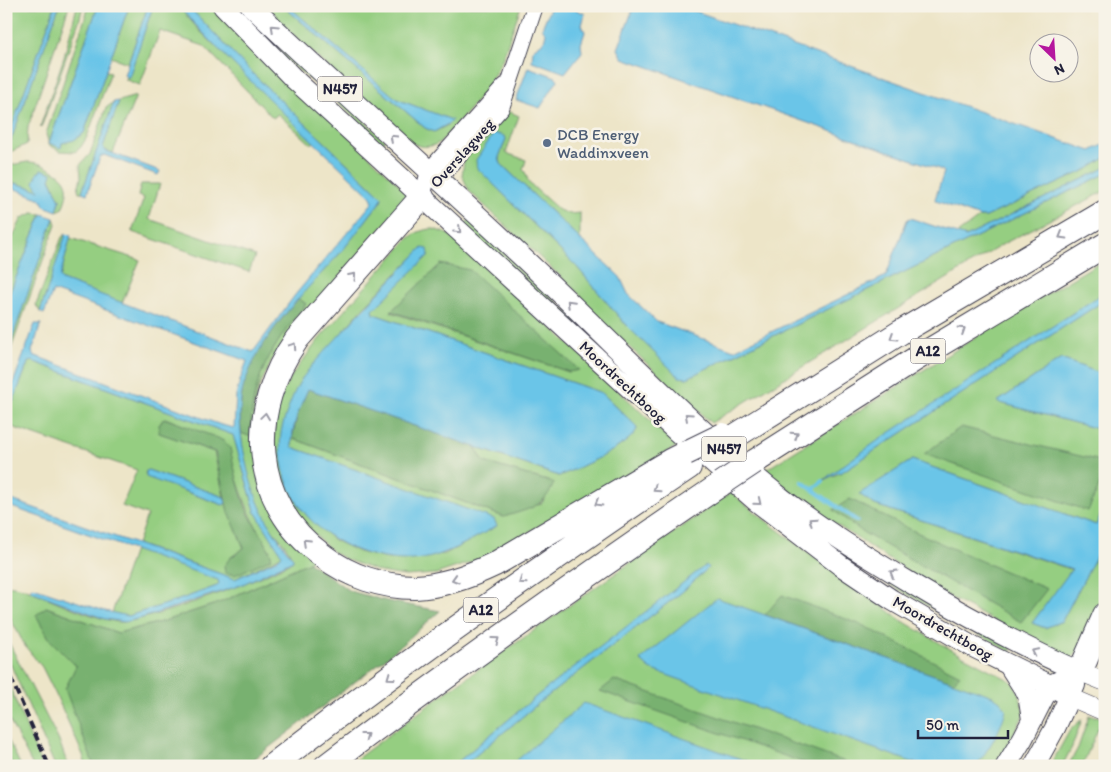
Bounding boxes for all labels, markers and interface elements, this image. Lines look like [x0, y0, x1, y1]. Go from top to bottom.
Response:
one-way arrow [270, 25, 279, 34]
north arrow [1028, 32, 1078, 82]
text: N [1051, 60, 1067, 79]
road number: N457 [318, 76, 362, 102]
street label: Overslagweg [426, 114, 499, 192]
place label: DCB Energy Waddinxveen [557, 125, 649, 162]
one-way arrow [390, 135, 399, 144]
marker: DCB Energy Waddinxveen [541, 137, 553, 149]
one-way arrow [453, 225, 462, 234]
one-way arrow [1059, 230, 1068, 240]
one-way arrow [347, 272, 356, 281]
one-way arrow [567, 300, 576, 309]
one-way arrow [957, 327, 966, 336]
one-way arrow [889, 331, 898, 340]
street label: Moordrechtboog [575, 337, 671, 428]
road number: A12 [910, 338, 946, 364]
one-way arrow [287, 342, 296, 352]
one-way arrow [259, 411, 270, 419]
one-way arrow [684, 413, 693, 422]
one-way arrow [790, 432, 799, 442]
road number: N457 [702, 436, 746, 462]
one-way arrow [652, 483, 662, 492]
one-way arrow [595, 497, 604, 507]
one-way arrow [752, 497, 761, 505]
one-way arrow [809, 518, 818, 527]
one-way arrow [302, 539, 311, 548]
one-way arrow [890, 569, 899, 579]
one-way arrow [452, 574, 460, 584]
one-way arrow [518, 575, 528, 584]
street label: Moordrechtboog [890, 592, 997, 665]
road number: A12 [464, 598, 498, 622]
one-way arrow [490, 637, 500, 646]
one-way arrow [1031, 648, 1040, 658]
one-way arrow [387, 671, 396, 679]
scale bar [918, 707, 1008, 739]
text: 50 m [926, 716, 959, 734]
one-way arrow [359, 734, 368, 742]

